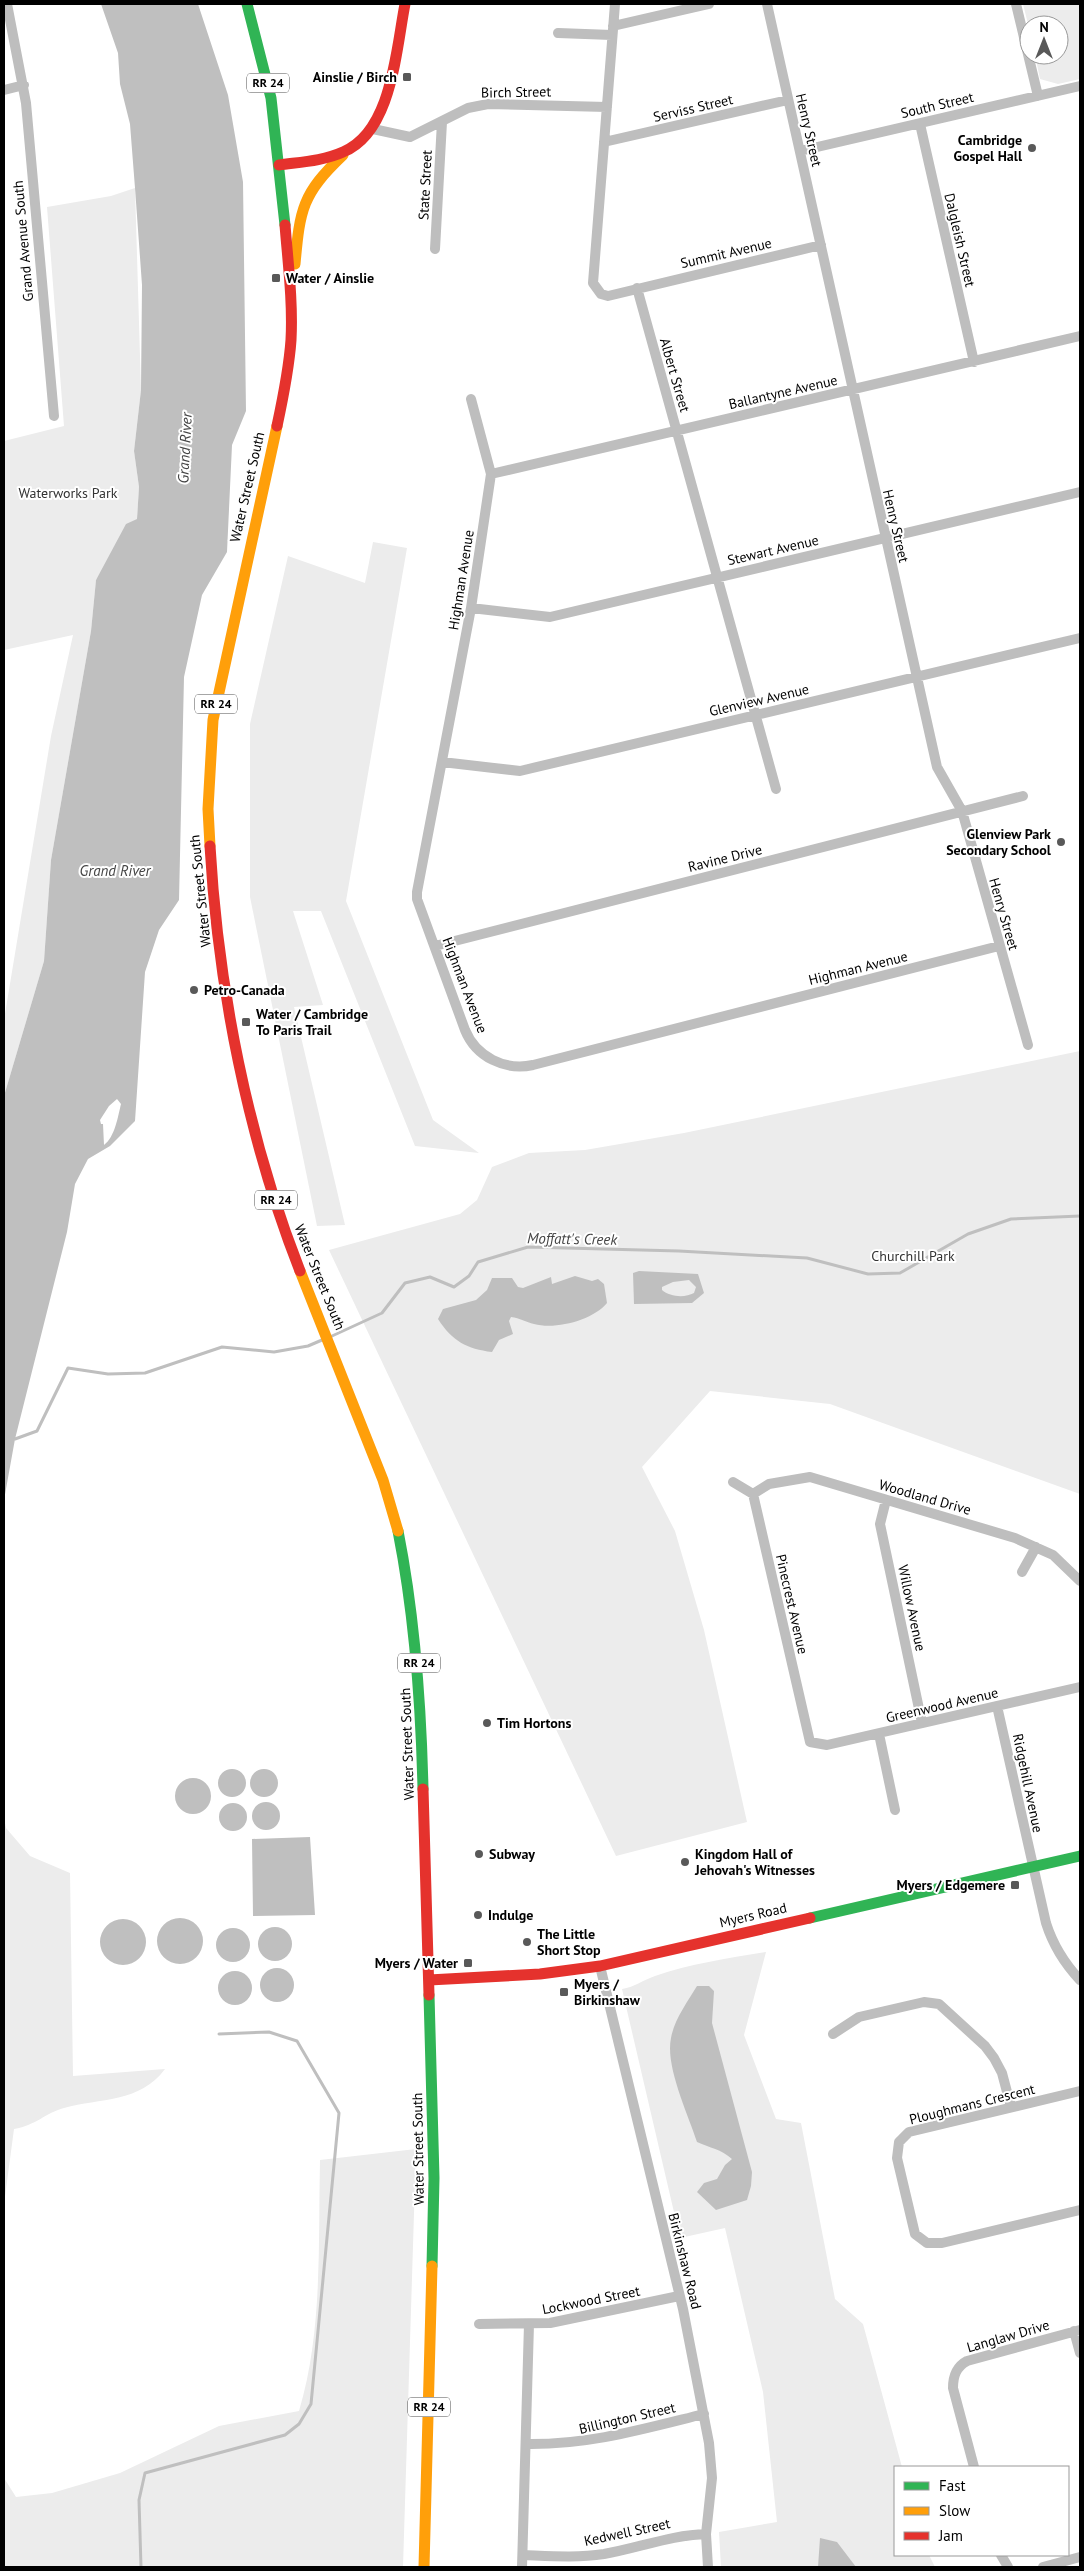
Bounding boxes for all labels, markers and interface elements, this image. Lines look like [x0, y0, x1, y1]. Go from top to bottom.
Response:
north arrow [1019, 15, 1069, 65]
text: N [1039, 18, 1049, 36]
place label: Ainslie / Birch [313, 68, 397, 86]
marker: Ainslie / Birch [401, 71, 413, 83]
road number: RR 24 [247, 74, 289, 92]
street label: Birch Street [481, 82, 551, 102]
street label: South Street [899, 88, 976, 122]
street label: Serviss Street [651, 90, 735, 126]
street label: Henry Street [792, 92, 826, 169]
place label: Cambridge Gospel Hall [953, 131, 1023, 165]
marker: Cambridge Gospel Hall [1026, 142, 1038, 154]
street label: State Street [414, 149, 436, 221]
street label: Grand Avenue South [9, 180, 37, 302]
street label: Dalgleish Street [940, 191, 980, 289]
street label: Summit Avenue [679, 234, 773, 272]
place label: Water / Ainslie [286, 269, 374, 287]
marker: Water / Ainslie [270, 272, 282, 284]
street label: Albert Street [656, 336, 694, 414]
street label: Ballantyne Avenue [727, 371, 839, 413]
water label: Grand River [173, 411, 196, 484]
street label: Water Street South [226, 430, 268, 544]
park label: Waterworks Park [19, 484, 118, 502]
street label: Henry Street [879, 488, 913, 565]
street label: Highman Avenue [444, 529, 478, 631]
street label: Stewart Avenue [726, 531, 820, 569]
street label: Glenview Avenue [707, 680, 811, 720]
road number: RR 24 [195, 694, 237, 714]
place label: Glenview Park Secondary School [946, 825, 1052, 859]
street label: Water Street South [185, 834, 215, 948]
marker: Glenview Park Secondary School [1055, 836, 1067, 848]
street label: Ravine Drive [686, 840, 764, 876]
water label: Grand River [80, 861, 152, 880]
street label: Henry Street [985, 876, 1023, 953]
street label: Highman Avenue [438, 934, 492, 1036]
street label: Highman Avenue [807, 947, 909, 989]
place label: Petro-Canada [204, 981, 285, 999]
marker: Petro-Canada [188, 984, 200, 996]
place label: Water / Cambridge To Paris Trail [256, 1005, 368, 1039]
marker: Water / Cambridge To Paris Trail [240, 1016, 252, 1028]
road number: RR 24 [255, 1190, 297, 1210]
street label: Water Street South [291, 1221, 349, 1333]
water label: Moffatt's Creek [527, 1228, 618, 1249]
park label: Churchill Park [871, 1247, 955, 1265]
street label: Woodland Drive [877, 1475, 973, 1519]
street label: Pinecrest Avenue [772, 1552, 812, 1656]
street label: Willow Avenue [894, 1563, 930, 1653]
road number: RR 24 [398, 1654, 440, 1672]
street label: Greenwood Avenue [884, 1683, 1000, 1727]
street label: Water Street South [396, 1687, 418, 1801]
place label: Tim Hortons [497, 1714, 571, 1732]
marker: Tim Hortons [481, 1717, 493, 1729]
street label: Ridgehill Avenue [1009, 1732, 1047, 1834]
place label: Subway [489, 1845, 535, 1863]
place label: Kingdom Hall of Jehovah's Witnesses [694, 1845, 815, 1879]
marker: Subway [473, 1848, 485, 1860]
marker: Kingdom Hall of Jehovah's Witnesses [679, 1856, 691, 1868]
place label: Myers / Edgemere [897, 1876, 1005, 1894]
marker: Myers / Edgemere [1009, 1879, 1021, 1891]
street label: Myers Road [718, 1899, 788, 1931]
place label: Indulge [488, 1906, 533, 1924]
marker: Indulge [472, 1909, 484, 1921]
place label: The Little Short Stop [537, 1925, 601, 1959]
marker: The Little Short Stop [521, 1936, 533, 1948]
place label: Myers / Water [375, 1954, 458, 1972]
marker: Myers / Water [462, 1957, 474, 1969]
place label: Myers / Birkinshaw [574, 1975, 641, 2009]
marker: Myers / Birkinshaw [558, 1986, 570, 1998]
street label: Ploughmans Crescent [907, 2080, 1037, 2128]
street label: Water Street South [408, 2093, 428, 2205]
street label: Birkinshaw Road [664, 2211, 706, 2311]
street label: Lockwood Street [541, 2282, 642, 2318]
street label: Langlaw Drive [965, 2316, 1051, 2356]
road number: RR 24 [408, 2398, 450, 2416]
street label: Billington Street [577, 2398, 677, 2438]
legend [894, 2466, 1069, 2556]
text: Fast [939, 2476, 966, 2495]
text: Slow [939, 2501, 970, 2520]
street label: Kedwell Street [582, 2514, 672, 2550]
text: Jam [938, 2526, 963, 2545]

